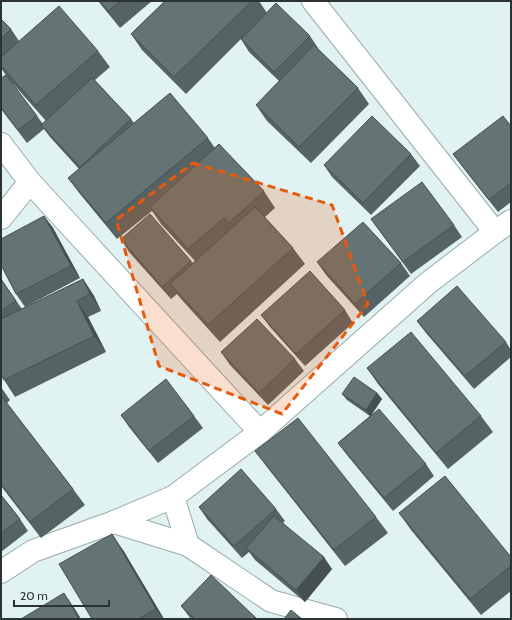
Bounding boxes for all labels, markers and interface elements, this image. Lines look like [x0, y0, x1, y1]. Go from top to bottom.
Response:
scale bar [14, 582, 109, 608]
text: 20 m [20, 588, 48, 603]

